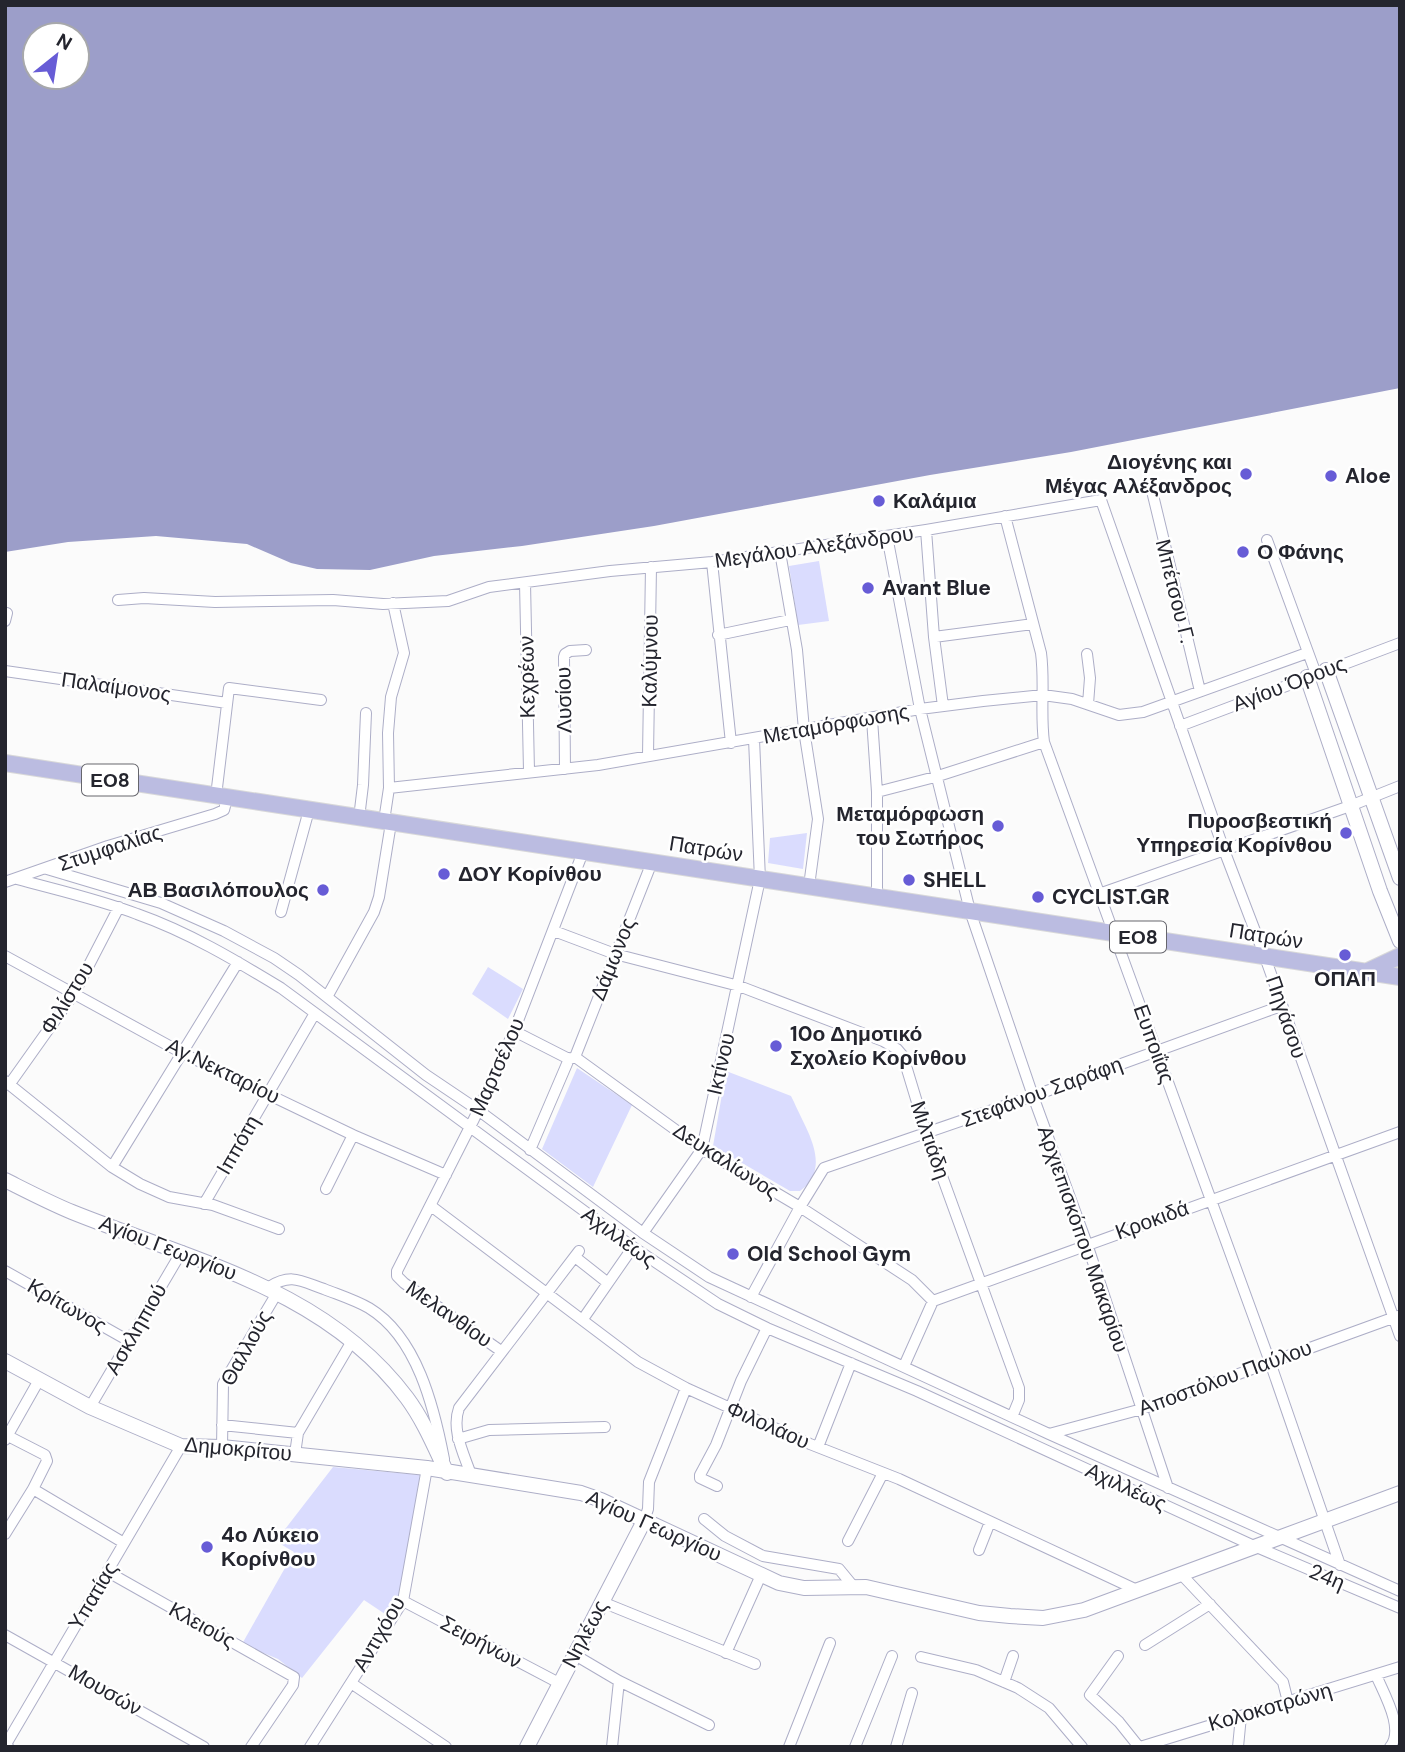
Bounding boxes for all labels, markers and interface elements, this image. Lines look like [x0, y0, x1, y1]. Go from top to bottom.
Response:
north arrow [21, 21, 91, 91]
text: N [52, 27, 77, 56]
place label: Διογένης και Μέγας Αλέξανδρος [1045, 448, 1232, 500]
place label: Aloe [1345, 462, 1391, 490]
marker: Διογένης και Μέγας Αλέξανδρος [1238, 466, 1254, 482]
marker: Aloe [1323, 468, 1339, 484]
place label: Καλάμια [893, 487, 977, 515]
marker: Καλάμια [871, 493, 887, 509]
street label: Μεγάλου Αλεξάνδρου [713, 519, 915, 575]
street label: Μπέτσου Γ. [1149, 536, 1201, 646]
place label: Ο Φάνης [1257, 538, 1344, 566]
marker: Ο Φάνης [1235, 544, 1251, 560]
place label: Avant Blue [882, 574, 991, 602]
marker: Avant Blue [860, 580, 876, 596]
street label: Καλύμνου [635, 614, 665, 708]
street label: Κεχρέων [512, 635, 542, 719]
street label: Αγίου Όρους [1228, 650, 1350, 718]
street label: Παλαίμονος [59, 665, 173, 709]
street label: Λυσίου [549, 667, 579, 733]
street label: Μεταμόρφωσης [761, 697, 911, 751]
road number: ΕΟ8 [82, 764, 138, 796]
place label: Μεταμόρφωση του Σωτήρος [836, 800, 984, 852]
place label: Πυροσβεστική Υπηρεσία Κορίνθου [1136, 807, 1332, 859]
street label: Στυμφαλίας [55, 818, 165, 878]
marker: Μεταμόρφωση του Σωτήρος [990, 818, 1006, 834]
marker: Πυροσβεστική Υπηρεσία Κορίνθου [1338, 825, 1354, 841]
street label: Πατρών [667, 829, 745, 869]
place label: ΔΟΥ Κορίνθου [458, 860, 602, 888]
marker: ΔΟΥ Κορίνθου [436, 866, 452, 882]
place label: SHELL [923, 866, 986, 894]
marker: SHELL [901, 872, 917, 888]
place label: ΑΒ Βασιλόπουλος [127, 876, 309, 904]
marker: ΑΒ Βασιλόπουλος [315, 882, 331, 898]
place label: CYCLIST.GR [1052, 883, 1170, 911]
marker: CYCLIST.GR [1030, 889, 1046, 905]
street label: Δάμωνος [584, 913, 642, 1005]
street label: Πατρών [1227, 916, 1305, 956]
road number: ΕΟ8 [1110, 922, 1166, 953]
marker: ΟΠΑΠ [1337, 947, 1353, 963]
street label: Φιλίστου [34, 956, 100, 1040]
place label: ΟΠΑΠ [1314, 965, 1376, 993]
street label: Πηγάσου [1259, 972, 1313, 1062]
street label: Ευποιΐας [1127, 1001, 1181, 1087]
street label: Μαρτσέλου [463, 1013, 531, 1121]
place label: 10ο Δημοτικό Σχολείο Κορίνθου [790, 1020, 966, 1072]
street label: Ικτίνου [700, 1030, 742, 1098]
street label: Αγ.Νεκταρίου [161, 1031, 285, 1111]
marker: 10ο Δημοτικό Σχολείο Κορίνθου [768, 1038, 784, 1054]
street label: Στεφάνου Σαράφη [958, 1050, 1126, 1134]
street label: Μιλτιάδη [904, 1097, 956, 1183]
street label: Ιππότη [210, 1110, 266, 1180]
street label: Δευκαλίωνος [668, 1116, 784, 1206]
street label: Αρχιεπισκόπου Μακαρίου [1031, 1122, 1135, 1356]
street label: Κροκιδά [1111, 1194, 1193, 1246]
street label: Αχιλλέως [576, 1200, 662, 1274]
street label: Αγίου Γεωργίου [95, 1209, 241, 1287]
place label: Old School Gym [747, 1240, 911, 1268]
marker: Old School Gym [725, 1246, 741, 1262]
street label: Κρίτωνος [22, 1272, 112, 1340]
street label: Μελανθίου [400, 1274, 498, 1354]
street label: Ασκληπιού [99, 1278, 173, 1380]
street label: Θαλλούς [214, 1305, 278, 1391]
street label: Αποστόλου Παύλου [1134, 1334, 1316, 1422]
street label: Φιλολάου [722, 1394, 814, 1456]
street label: Δημοκρίτου [183, 1430, 293, 1468]
street label: Αχιλλέως [1081, 1456, 1171, 1518]
street label: Αγίου Γεωργίου [582, 1484, 726, 1568]
place label: 4ο Λύκειο Κορίνθου [221, 1521, 319, 1573]
marker: 4ο Λύκειο Κορίνθου [199, 1539, 215, 1555]
street label: Υπατίας [62, 1557, 124, 1635]
street label: 24η [1305, 1557, 1349, 1597]
street label: Αντιχόου [346, 1591, 412, 1677]
street label: Κλειούς [164, 1595, 240, 1655]
street label: Νηλέως [555, 1595, 615, 1673]
street label: Σειρήνων [436, 1609, 526, 1675]
street label: Μουσών [63, 1658, 147, 1722]
street label: Κολοκοτρώνη [1205, 1676, 1335, 1738]

